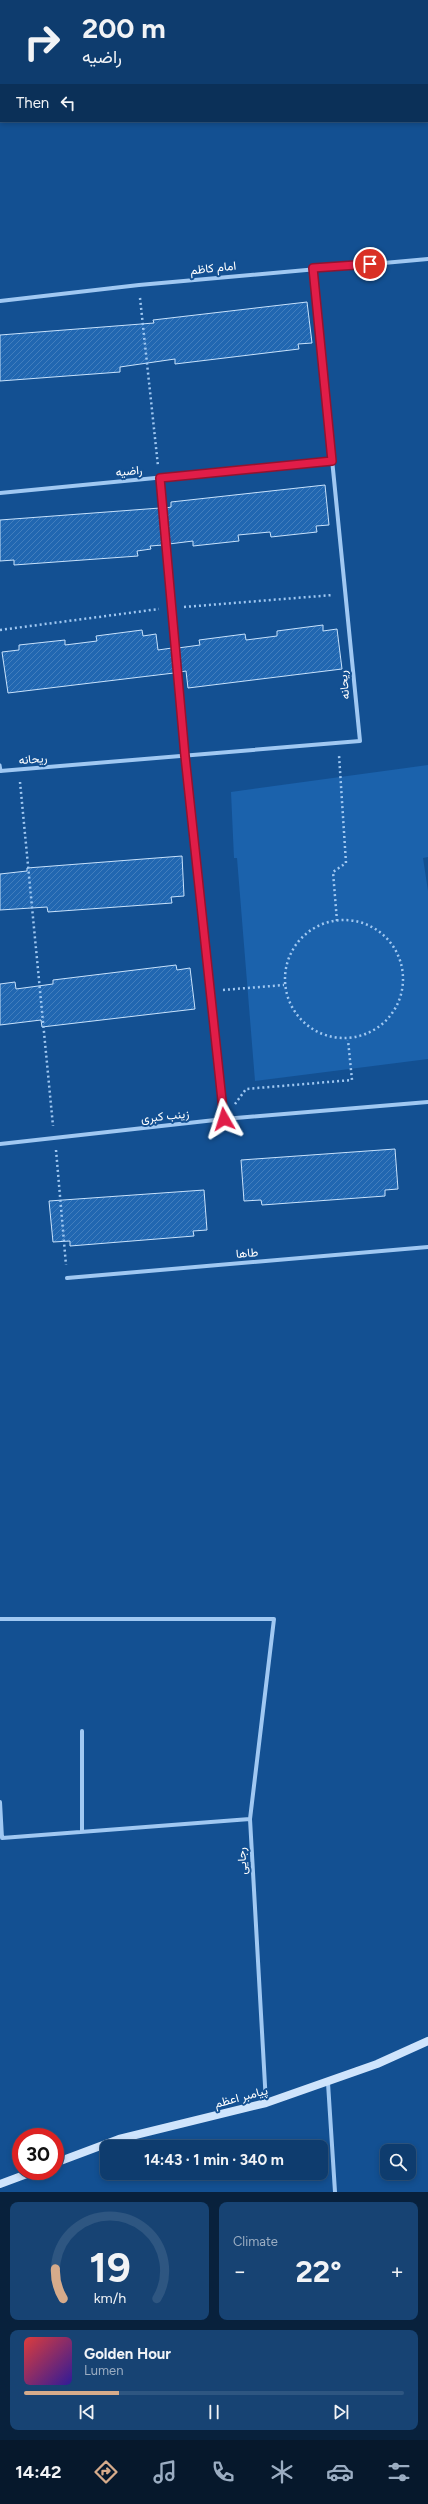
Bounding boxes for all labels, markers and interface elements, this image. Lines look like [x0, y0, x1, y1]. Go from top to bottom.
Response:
text: 200 m [82, 11, 166, 45]
icon: right [16, 16, 68, 68]
text: راضیه [82, 46, 122, 68]
icon: left [57, 92, 79, 114]
text: Then [16, 94, 49, 112]
pin [353, 247, 387, 281]
icon: arrive [359, 253, 381, 275]
street label: امام کاظم [189, 259, 237, 278]
street label: راضیه [115, 463, 143, 480]
street label: ریحانه [336, 670, 353, 700]
street label: ریحانه [18, 751, 48, 768]
position arrow [203, 1098, 245, 1140]
street label: زینب کبری [140, 1106, 190, 1126]
street label: طاها [235, 1245, 259, 1261]
street label: رجایی [234, 1847, 251, 1875]
street label: پیامبر اعظم [213, 2083, 269, 2112]
speed limit sign: 30 [12, 2128, 64, 2180]
map controls [380, 2144, 416, 2180]
button: search [380, 2144, 416, 2180]
text: 14:43 · 1 min · 340 m [144, 2151, 284, 2169]
text: Climate [233, 2234, 278, 2249]
text: 19 [89, 2242, 130, 2292]
text: 22° [295, 2253, 342, 2290]
text: − [233, 2258, 247, 2285]
text: + [390, 2258, 404, 2285]
text: km/h [93, 2289, 126, 2307]
text: Golden Hour [84, 2345, 171, 2363]
text: Lumen [84, 2363, 123, 2378]
icon: previous [76, 2401, 98, 2423]
icon: pause [203, 2401, 225, 2423]
icon: next [330, 2401, 352, 2423]
icon: directions [92, 2458, 120, 2486]
icon: music [151, 2458, 179, 2486]
icon: phone [209, 2458, 237, 2486]
icon: climate [268, 2458, 296, 2486]
icon: car [326, 2458, 354, 2486]
icon: filters [385, 2458, 413, 2486]
text: 14:42 [15, 2461, 62, 2483]

